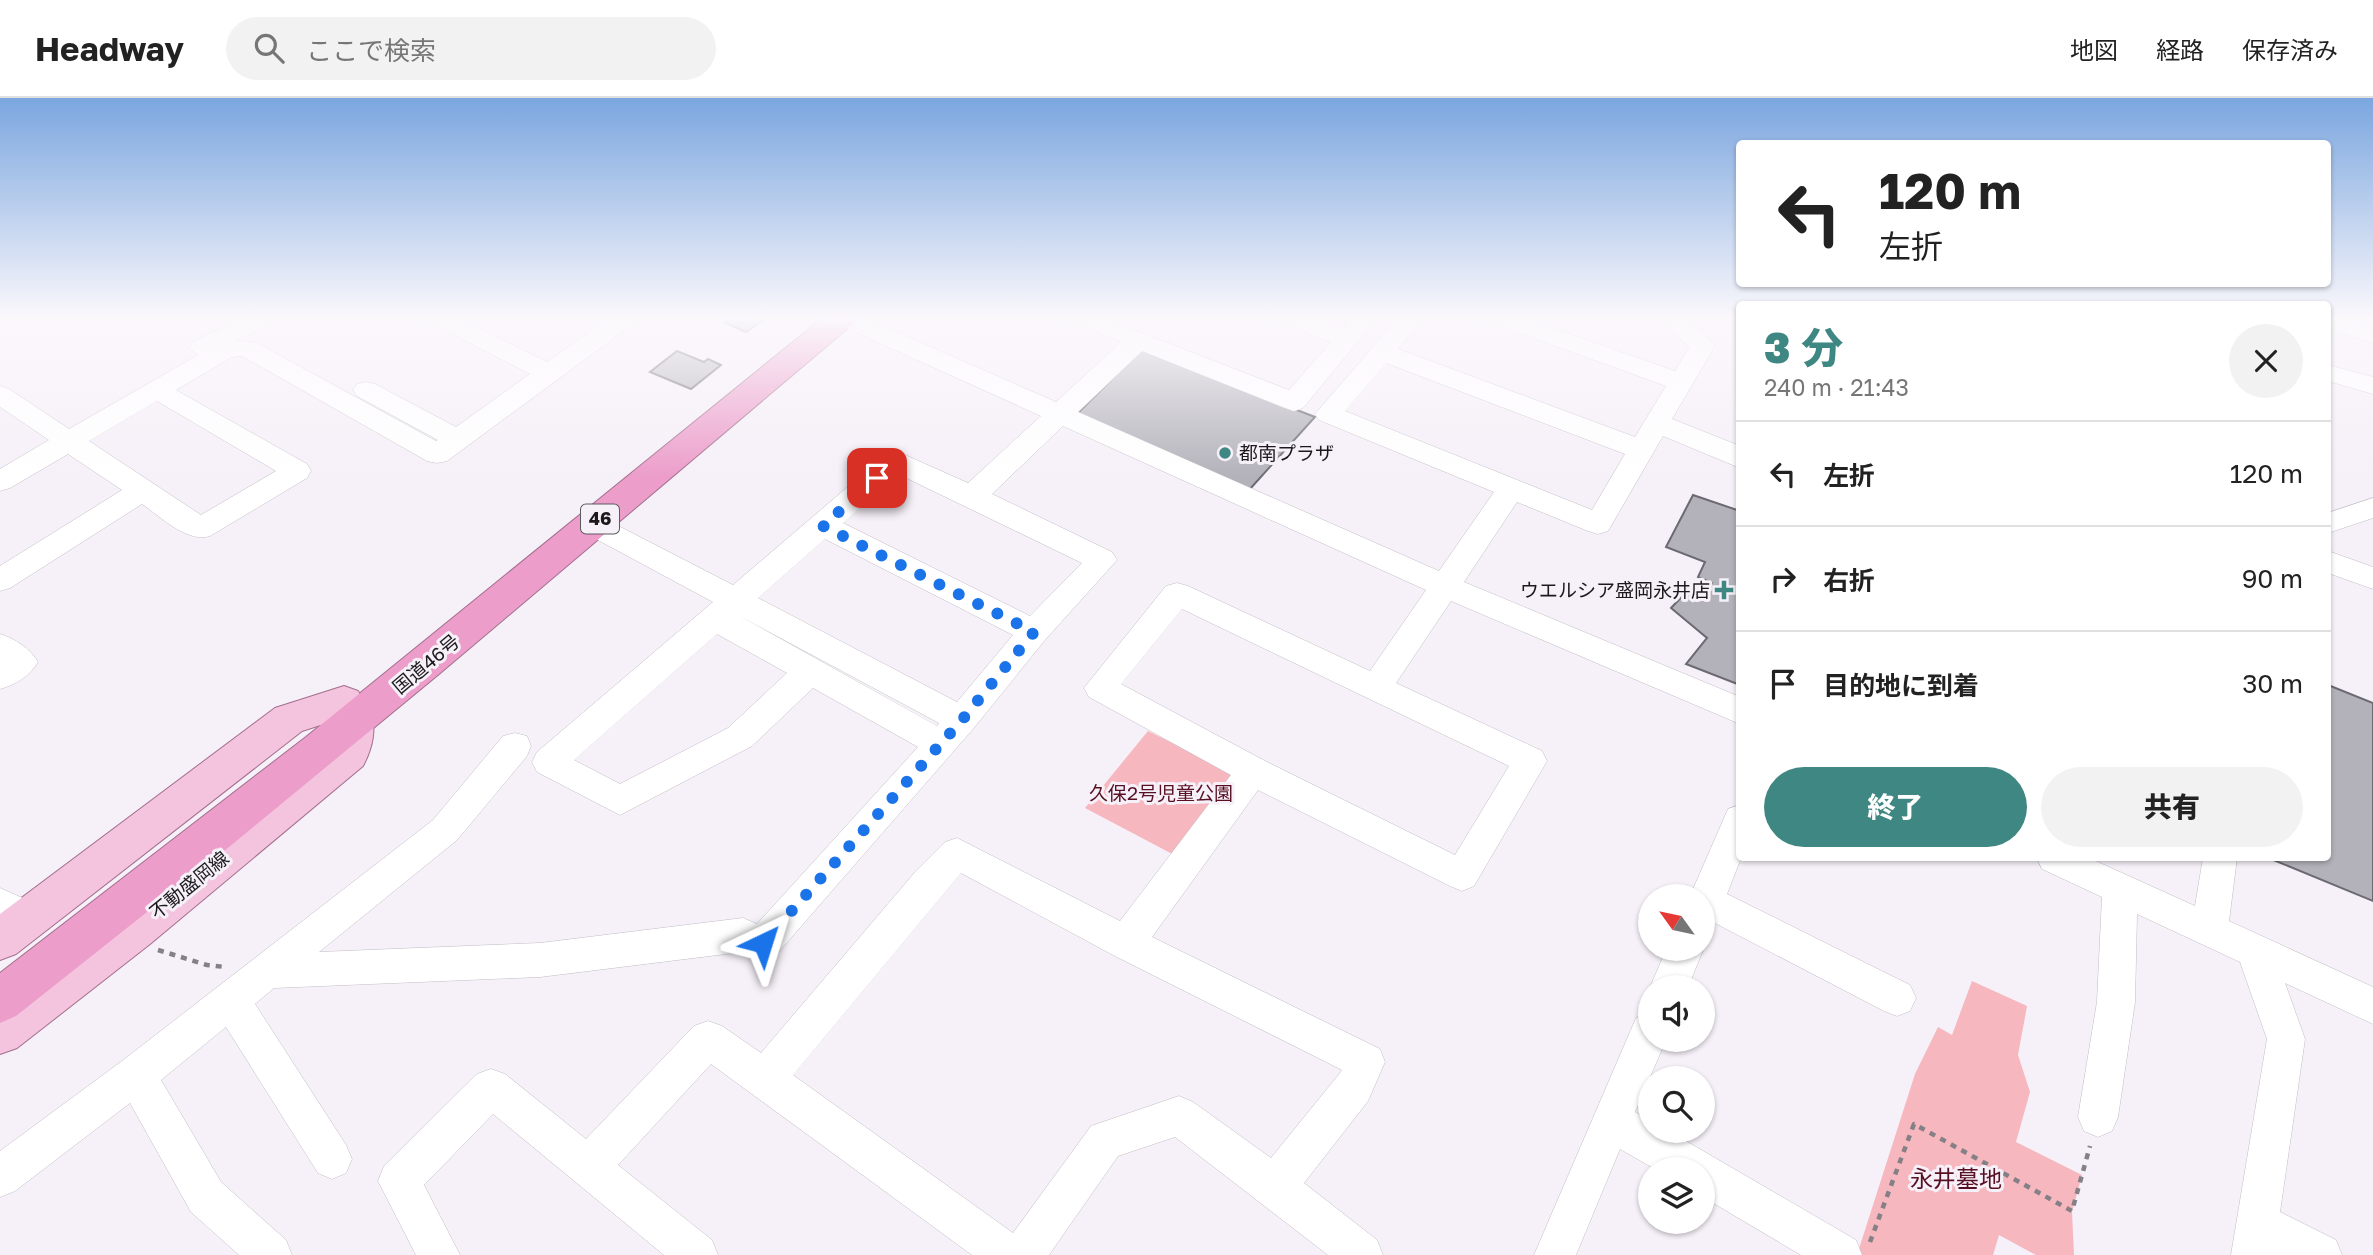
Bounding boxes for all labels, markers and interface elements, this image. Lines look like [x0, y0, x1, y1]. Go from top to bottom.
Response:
search box [226, 17, 716, 80]
text: Headway [35, 29, 184, 68]
icon: search [250, 29, 288, 67]
text: ここで検索 [306, 35, 436, 66]
text: 地図 [2070, 35, 2118, 64]
text: 経路 [2156, 35, 2204, 64]
text: 保存済み [2242, 35, 2338, 64]
text: 120 m [1879, 161, 2021, 220]
icon: left [1764, 168, 1855, 259]
text: 左折 [1879, 227, 1943, 265]
text: 3 分 [1764, 322, 1843, 372]
button: close [2229, 324, 2303, 398]
text: 240 m · 21:43 [1764, 373, 1909, 401]
place label: 都南プラザ [1239, 441, 1334, 464]
marker: 都南プラザ [1217, 445, 1233, 461]
pin [847, 448, 907, 508]
icon: left [1764, 455, 1802, 493]
text: 120 m [2230, 458, 2303, 489]
icon: arrive [858, 459, 896, 497]
text: 左折 [1823, 460, 1875, 491]
road number: 46 [581, 505, 619, 534]
icon: right [1764, 560, 1802, 598]
text: 90 m [2242, 563, 2303, 594]
text: 右折 [1823, 565, 1875, 596]
place label: ウエルシア盛岡永井店 [1520, 578, 1710, 601]
marker: ウエルシア盛岡永井店 [1716, 582, 1732, 598]
street label: 国道46号 [388, 629, 464, 698]
icon: arrive [1764, 665, 1802, 703]
text: 30 m [2242, 668, 2303, 699]
text: 目的地に到着 [1823, 670, 1979, 701]
button: 終了 [1764, 767, 2027, 847]
button: 共有 [2041, 767, 2303, 847]
park label: 久保2号児童公園 [1089, 781, 1233, 804]
street label: 不動盛岡線 [145, 846, 233, 923]
north arrow [1638, 884, 1715, 961]
map controls [1638, 884, 1715, 1234]
position arrow [726, 906, 800, 980]
button: sound [1638, 975, 1715, 1052]
button: search [1638, 1066, 1715, 1143]
button: layers [1638, 1157, 1715, 1234]
park label: 永井墓地 [1910, 1164, 2002, 1192]

